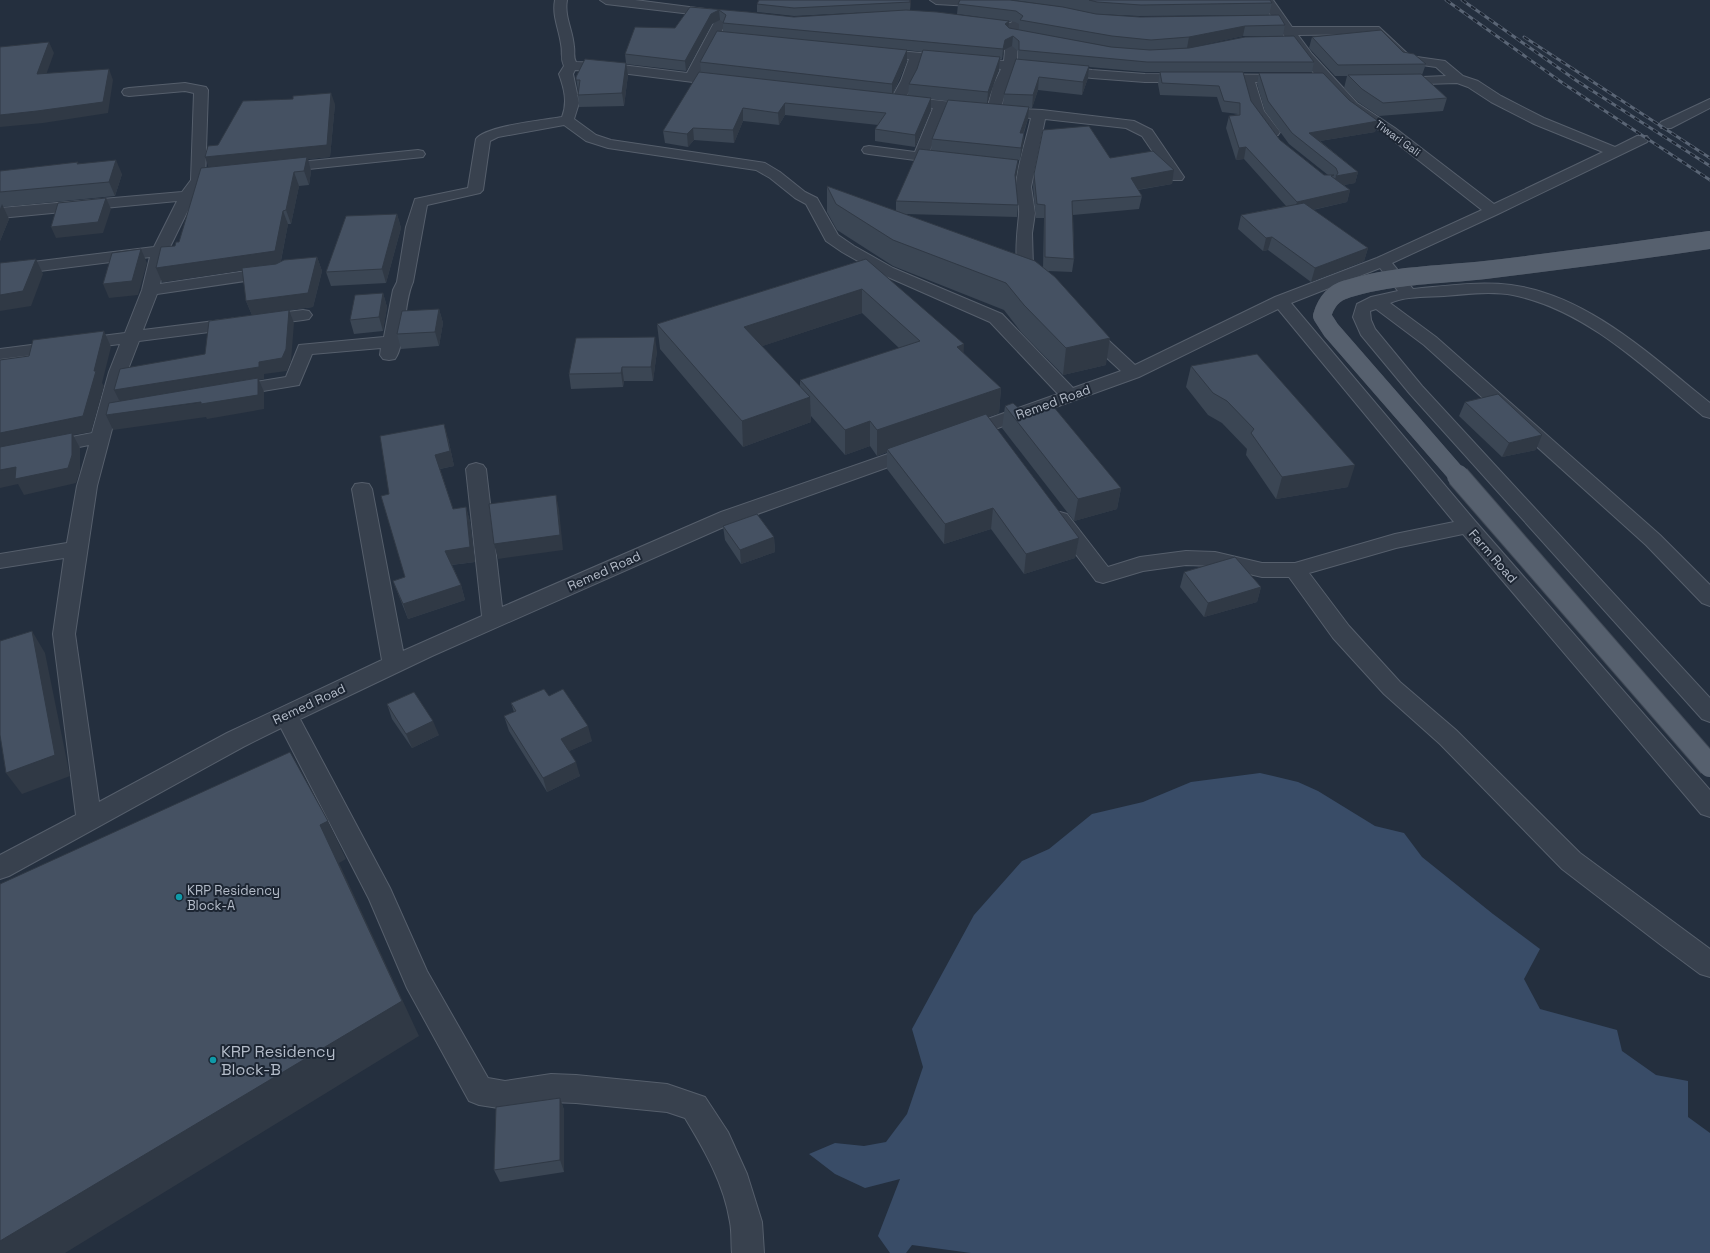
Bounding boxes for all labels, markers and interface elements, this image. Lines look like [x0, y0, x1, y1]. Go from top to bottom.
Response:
street label: Tiwari Gali [1373, 117, 1424, 159]
street label: Remed Road [1013, 381, 1093, 423]
street label: Farm Road [1465, 526, 1521, 586]
street label: Remed Road [565, 547, 643, 595]
street label: Remed Road [270, 680, 348, 728]
place label: KRP Residency Block-A [187, 882, 280, 914]
marker: KRP Residency Block-A [174, 892, 184, 902]
place label: KRP Residency Block-B [221, 1041, 335, 1080]
marker: KRP Residency Block-B [208, 1055, 218, 1065]

